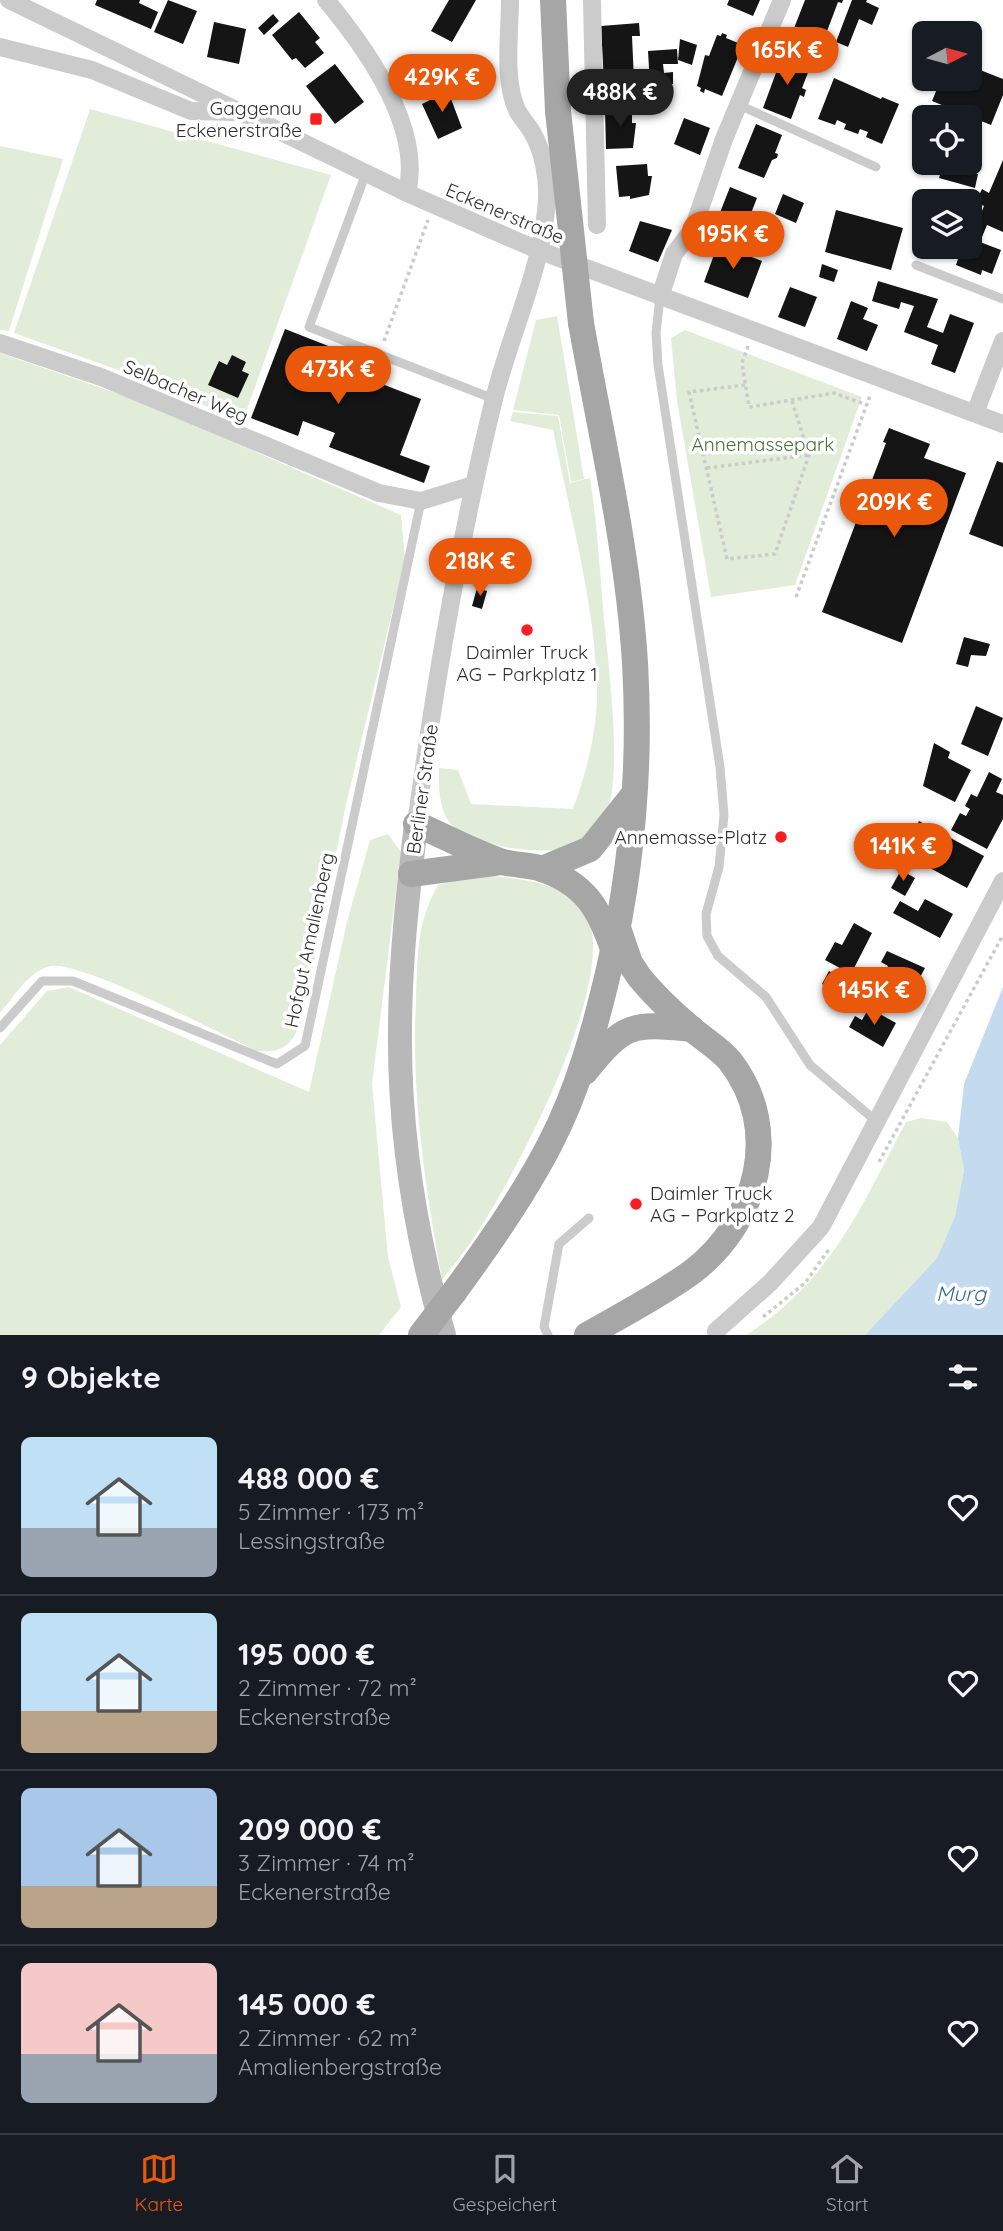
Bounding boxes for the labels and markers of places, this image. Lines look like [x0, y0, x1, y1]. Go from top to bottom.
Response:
pin: 165K € [730, 28, 844, 87]
pin: 429K € [385, 54, 499, 114]
pin: 488K € [563, 69, 677, 129]
place label: Gaggenau Eckenerstraße [176, 96, 302, 142]
marker: Gaggenau Eckenerstraße [308, 111, 324, 127]
pin: 195K € [676, 212, 790, 271]
pin: 473K € [281, 346, 395, 406]
pin: 209K € [837, 480, 951, 539]
pin: 218K € [423, 538, 537, 598]
marker: Daimler Truck AG − Parkplatz 1 [519, 622, 535, 638]
place label: Daimler Truck AG − Parkplatz 1 [457, 640, 598, 686]
pin: 141K € [846, 824, 960, 883]
place label: Annemasse-Platz [614, 825, 767, 849]
marker: Annemasse-Platz [773, 829, 789, 845]
pin: 145K € [817, 968, 931, 1027]
place label: Daimler Truck AG − Parkplatz 2 [650, 1181, 795, 1227]
marker: Daimler Truck AG − Parkplatz 2 [628, 1196, 644, 1212]

